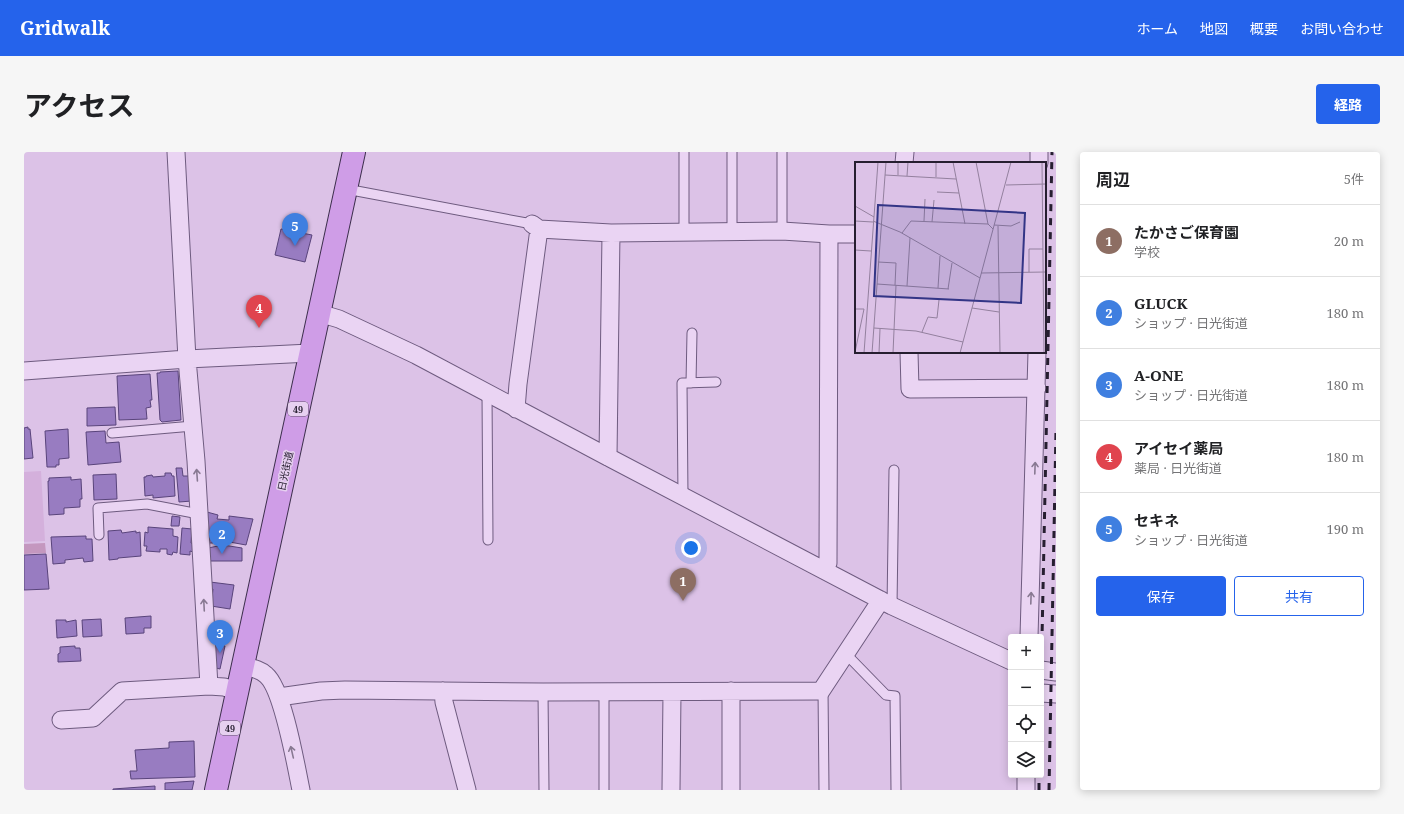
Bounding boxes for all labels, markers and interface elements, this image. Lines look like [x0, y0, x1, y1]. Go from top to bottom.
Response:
text: Gridwalk [20, 15, 110, 41]
text: ホーム [1136, 19, 1178, 38]
text: 地図 [1200, 19, 1228, 38]
text: 概要 [1250, 19, 1278, 38]
text: お問い合わせ [1300, 19, 1384, 38]
button: 経路 [1316, 84, 1380, 124]
text: アクセス [24, 86, 135, 124]
inset map [855, 162, 1046, 353]
text: 周辺 [1096, 168, 1130, 191]
text: 5件 [1344, 170, 1364, 188]
pin: 5 [282, 213, 308, 246]
text: たかさご保育園 [1134, 222, 1239, 242]
text: 1 [1105, 232, 1113, 250]
text: 20 m [1334, 232, 1364, 250]
text: 学校 [1134, 243, 1160, 261]
text: GLUCK [1134, 293, 1188, 313]
pin: 4 [246, 295, 272, 328]
text: 2 [1105, 304, 1113, 322]
text: 180 m [1327, 304, 1364, 322]
text: ショップ · 日光街道 [1134, 314, 1248, 332]
text: A-ONE [1134, 365, 1183, 385]
text: 3 [1105, 376, 1113, 394]
text: 180 m [1327, 376, 1364, 394]
text: ショップ · 日光街道 [1134, 386, 1248, 404]
road number: 49 [288, 402, 308, 416]
text: アイセイ薬局 [1134, 438, 1223, 458]
text: 4 [1105, 448, 1113, 466]
text: 180 m [1327, 448, 1364, 466]
street label: 日光街道 [274, 450, 296, 492]
text: 薬局 · 日光街道 [1134, 459, 1222, 477]
one-way arrow [1031, 462, 1038, 475]
one-way arrow [193, 469, 200, 482]
text: セキネ [1134, 510, 1179, 530]
text: 5 [1105, 520, 1113, 538]
text: 190 m [1327, 520, 1364, 538]
pin: 2 [209, 521, 235, 554]
text: ショップ · 日光街道 [1134, 531, 1248, 549]
your location [681, 538, 701, 558]
pin: 1 [670, 568, 696, 601]
button: 保存 [1096, 576, 1226, 616]
button: 共有 [1234, 576, 1364, 616]
one-way arrow [1027, 592, 1034, 605]
one-way arrow [201, 599, 208, 612]
pin: 3 [207, 620, 233, 653]
map controls [1008, 634, 1044, 778]
button: + [1008, 634, 1044, 670]
button: − [1008, 670, 1044, 706]
button: locate [1008, 706, 1044, 742]
road number: 49 [220, 721, 240, 735]
button: layers [1008, 742, 1044, 778]
one-way arrow [288, 746, 296, 759]

